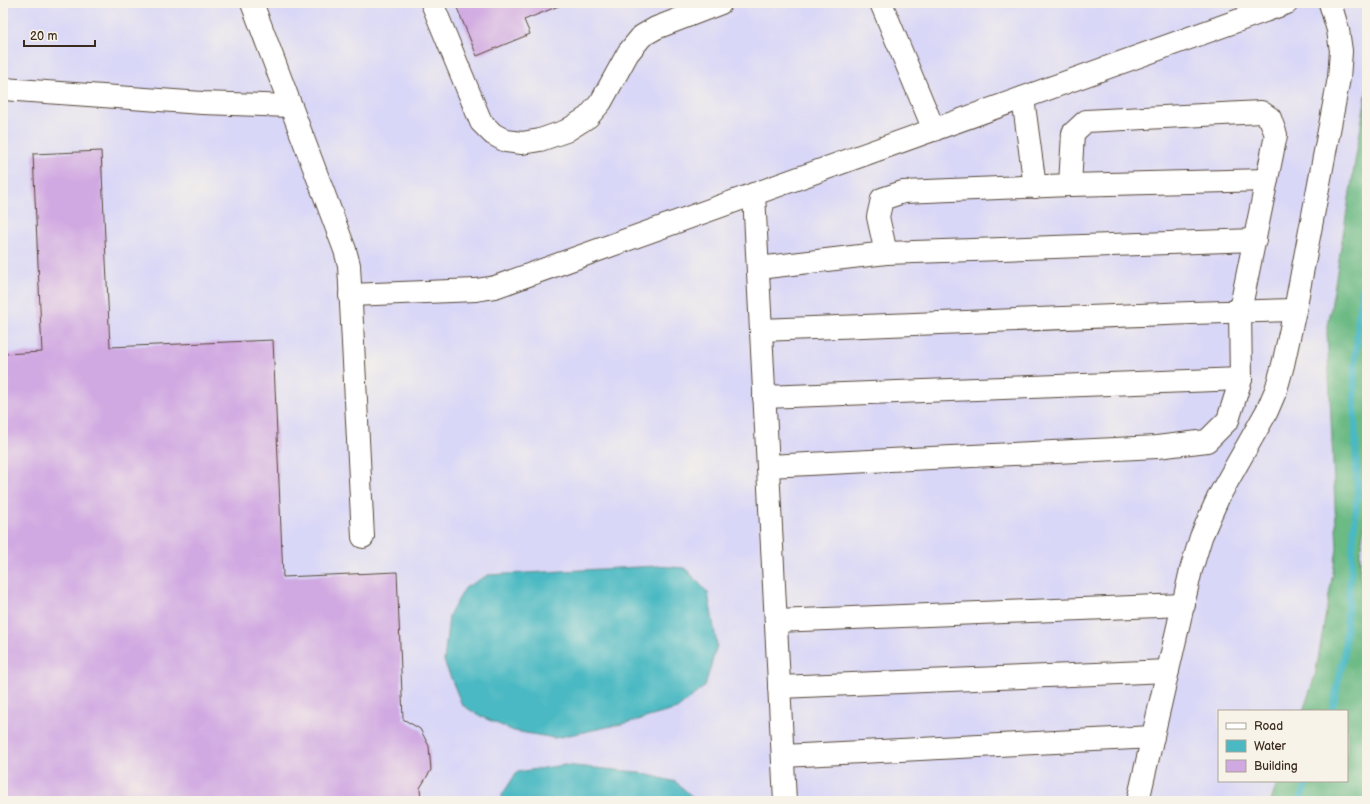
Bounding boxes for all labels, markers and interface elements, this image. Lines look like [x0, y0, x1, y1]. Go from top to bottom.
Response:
scale bar [24, 22, 95, 48]
text: 20 m [30, 29, 57, 44]
legend [1218, 710, 1348, 782]
text: Road [1254, 719, 1283, 734]
text: Water [1254, 739, 1286, 754]
text: Building [1254, 759, 1298, 774]

